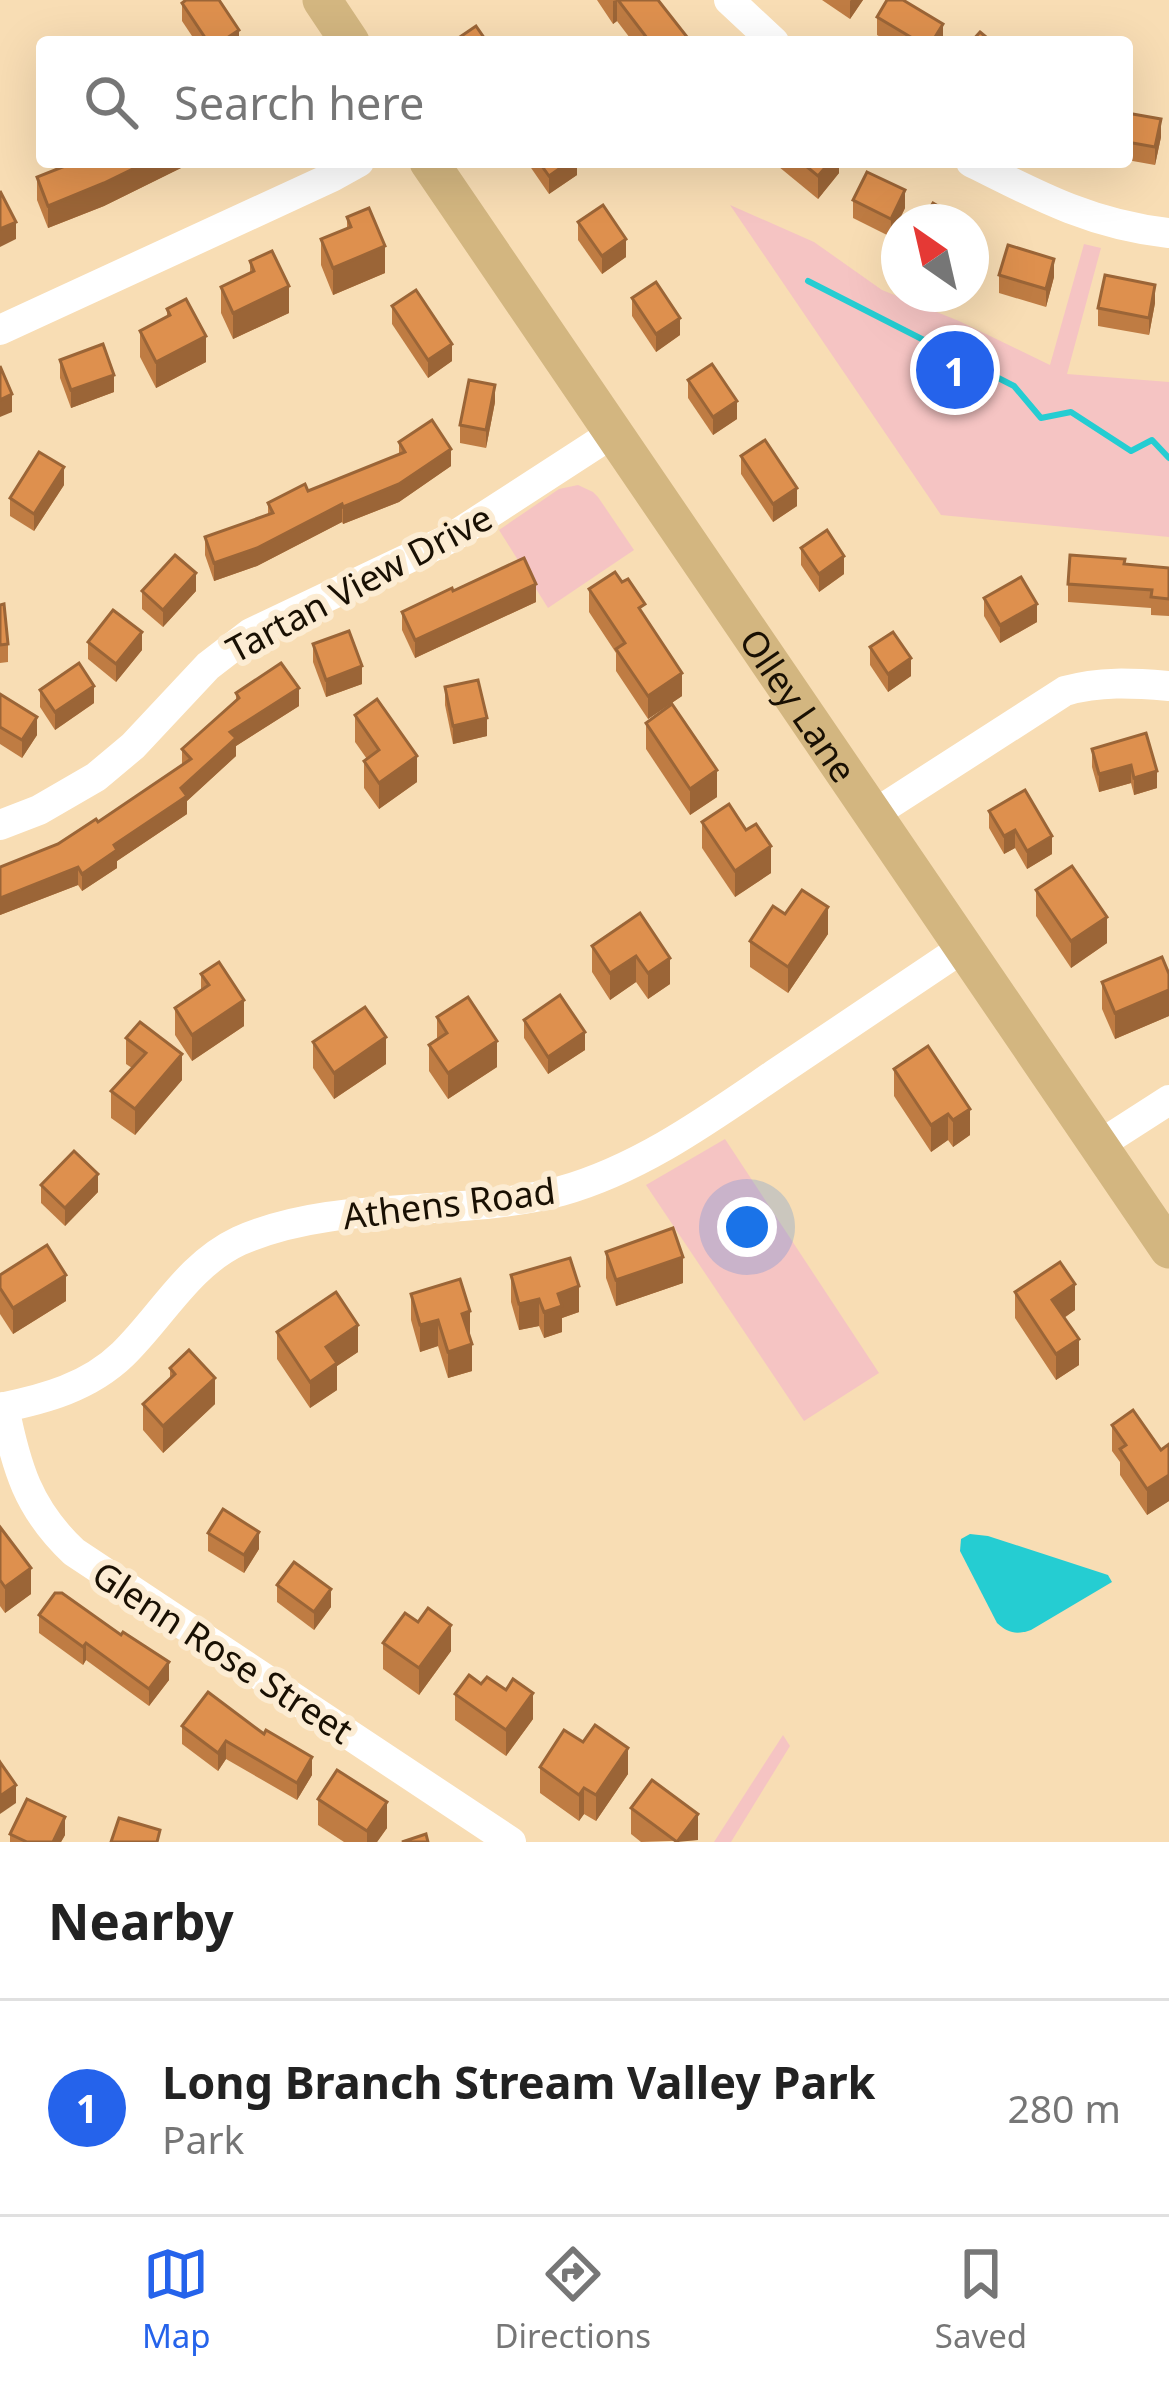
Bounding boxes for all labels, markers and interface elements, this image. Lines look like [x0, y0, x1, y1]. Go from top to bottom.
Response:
search box [36, 36, 1133, 168]
icon: search [78, 69, 144, 135]
text: Search here [174, 72, 424, 133]
north arrow [881, 204, 989, 312]
pin: 1 [916, 325, 994, 415]
street label: Tartan View Drive [218, 492, 500, 674]
street label: Olley Lane [729, 619, 868, 792]
street label: Athens Road [340, 1166, 558, 1240]
your location [717, 1197, 777, 1257]
street label: Glenn Rose Street [83, 1549, 363, 1755]
text: Nearby [48, 1885, 234, 1955]
text: Long Branch Stream Valley Park [162, 2051, 876, 2112]
text: 1 [76, 2081, 98, 2134]
text: 280 m [1007, 2081, 1121, 2134]
text: Park [162, 2112, 244, 2165]
tab: Map [142, 2241, 211, 2358]
tab: Directions [494, 2241, 651, 2358]
tab: Saved [935, 2241, 1027, 2358]

